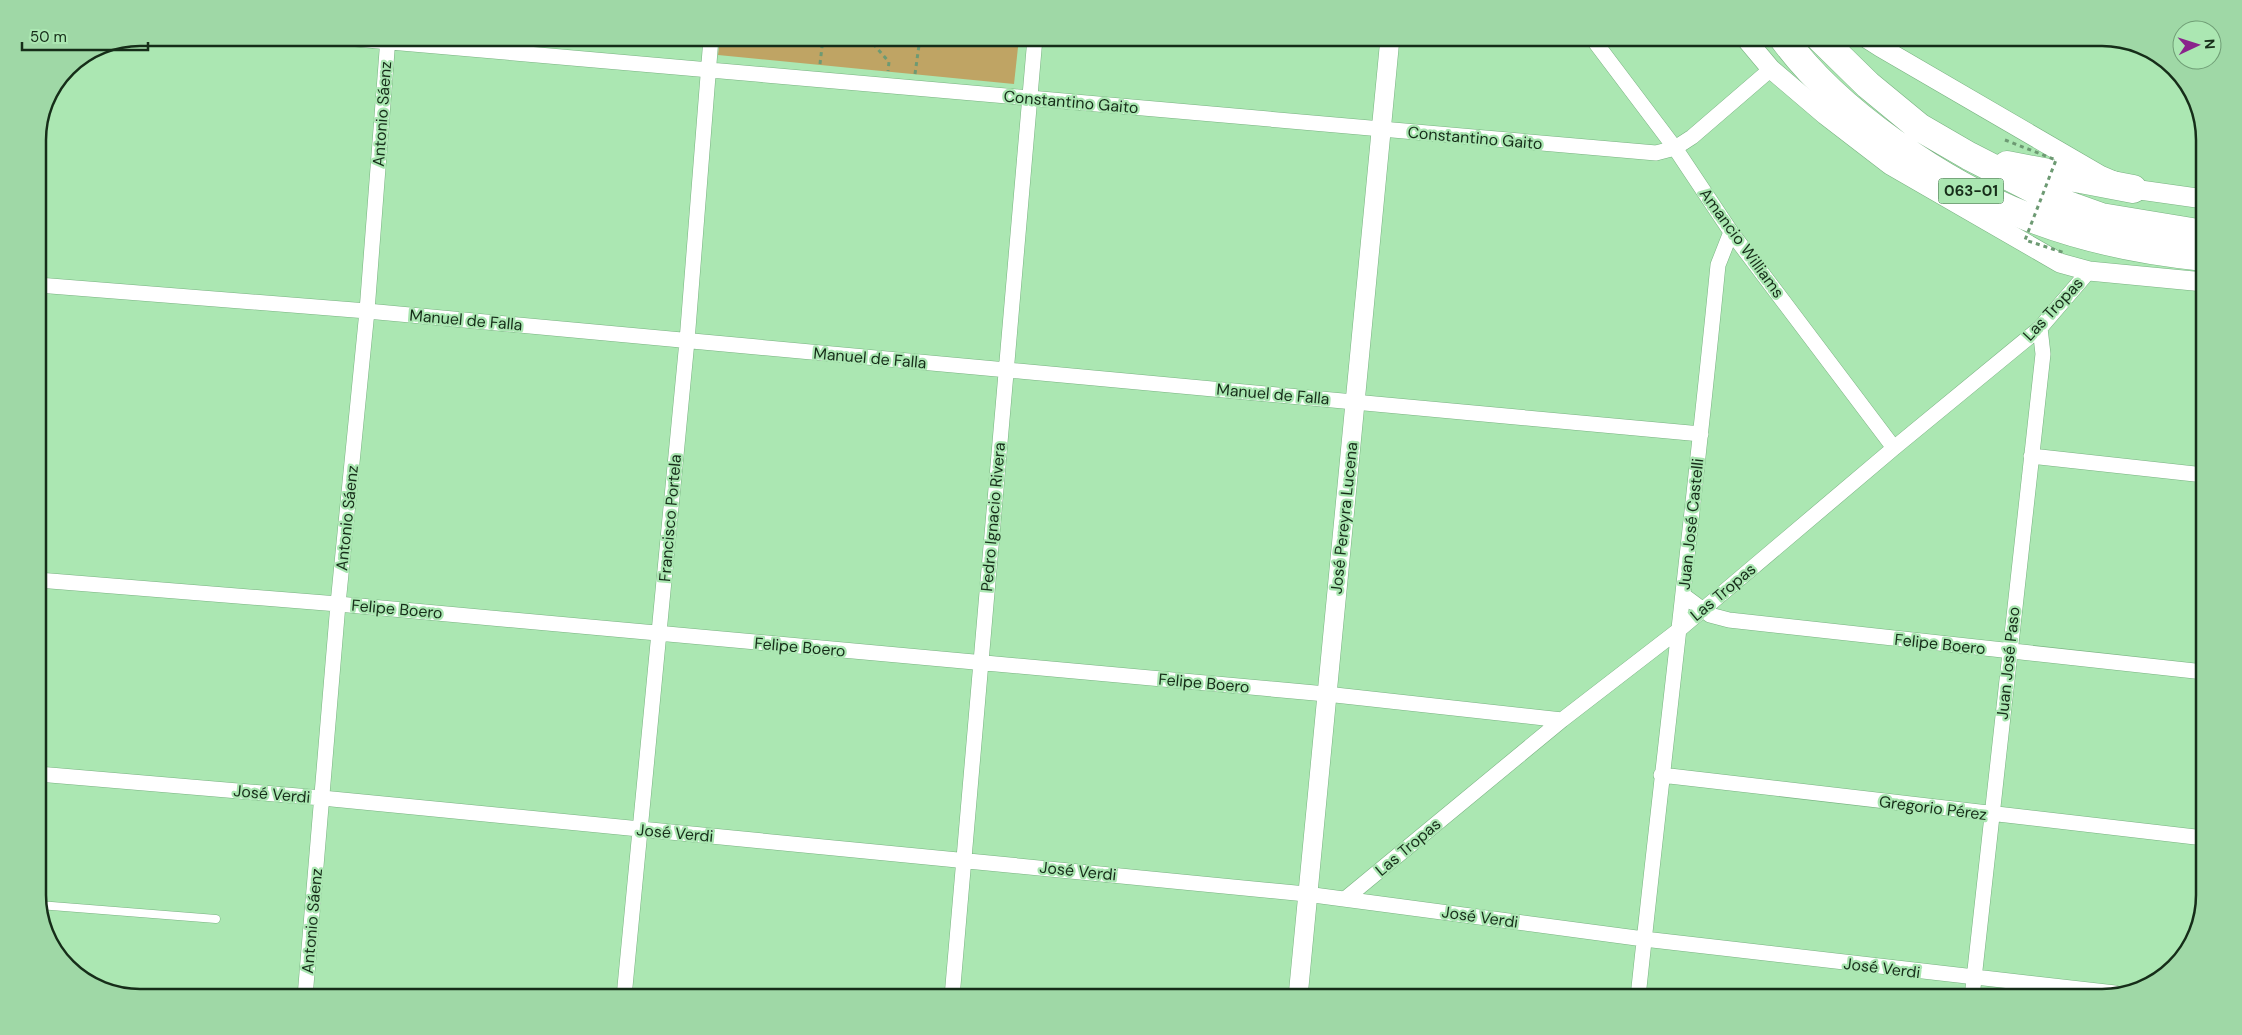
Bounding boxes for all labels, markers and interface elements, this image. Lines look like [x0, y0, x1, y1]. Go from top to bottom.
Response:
scale bar [22, 20, 149, 52]
north arrow [2172, 20, 2222, 70]
text: 50 m [30, 27, 67, 47]
text: N [2201, 38, 2219, 50]
street label: Antonio Sáenz [368, 61, 396, 167]
street label: Constantino Gaito [1003, 86, 1139, 118]
street label: Constantino Gaito [1407, 122, 1543, 154]
road number: 063-01 [1938, 178, 2004, 204]
street label: Amancio Williams [1695, 184, 1789, 302]
street label: Las Tropas [2018, 273, 2088, 345]
street label: Manuel de Falla [409, 305, 523, 335]
street label: Manuel de Falla [813, 343, 927, 373]
street label: Manuel de Falla [1216, 379, 1330, 409]
street label: José Pereyra Lucena [1326, 441, 1362, 595]
street label: Pedro Ignacio Rivera [976, 442, 1010, 592]
street label: Francisco Portela [654, 453, 686, 583]
street label: Juan José Castelli [1674, 457, 1708, 591]
street label: Antonio Sáenz [331, 464, 363, 572]
street label: Las Tropas [1686, 558, 1760, 626]
street label: Felipe Boero [351, 595, 443, 623]
street label: Juan José Paso [1992, 606, 2024, 720]
street label: Felipe Boero [1893, 629, 1987, 659]
street label: Felipe Boero [754, 633, 846, 661]
street label: Felipe Boero [1158, 669, 1250, 697]
street label: José Verdi [233, 780, 311, 808]
street label: Gregorio Pérez [1878, 791, 1988, 825]
street label: Las Tropas [1371, 813, 1445, 881]
street label: José Verdi [636, 819, 714, 847]
street label: José Verdi [1039, 857, 1117, 885]
street label: Antonio Sáenz [297, 867, 327, 975]
street label: José Verdi [1440, 901, 1520, 933]
street label: José Verdi [1842, 953, 1922, 983]

